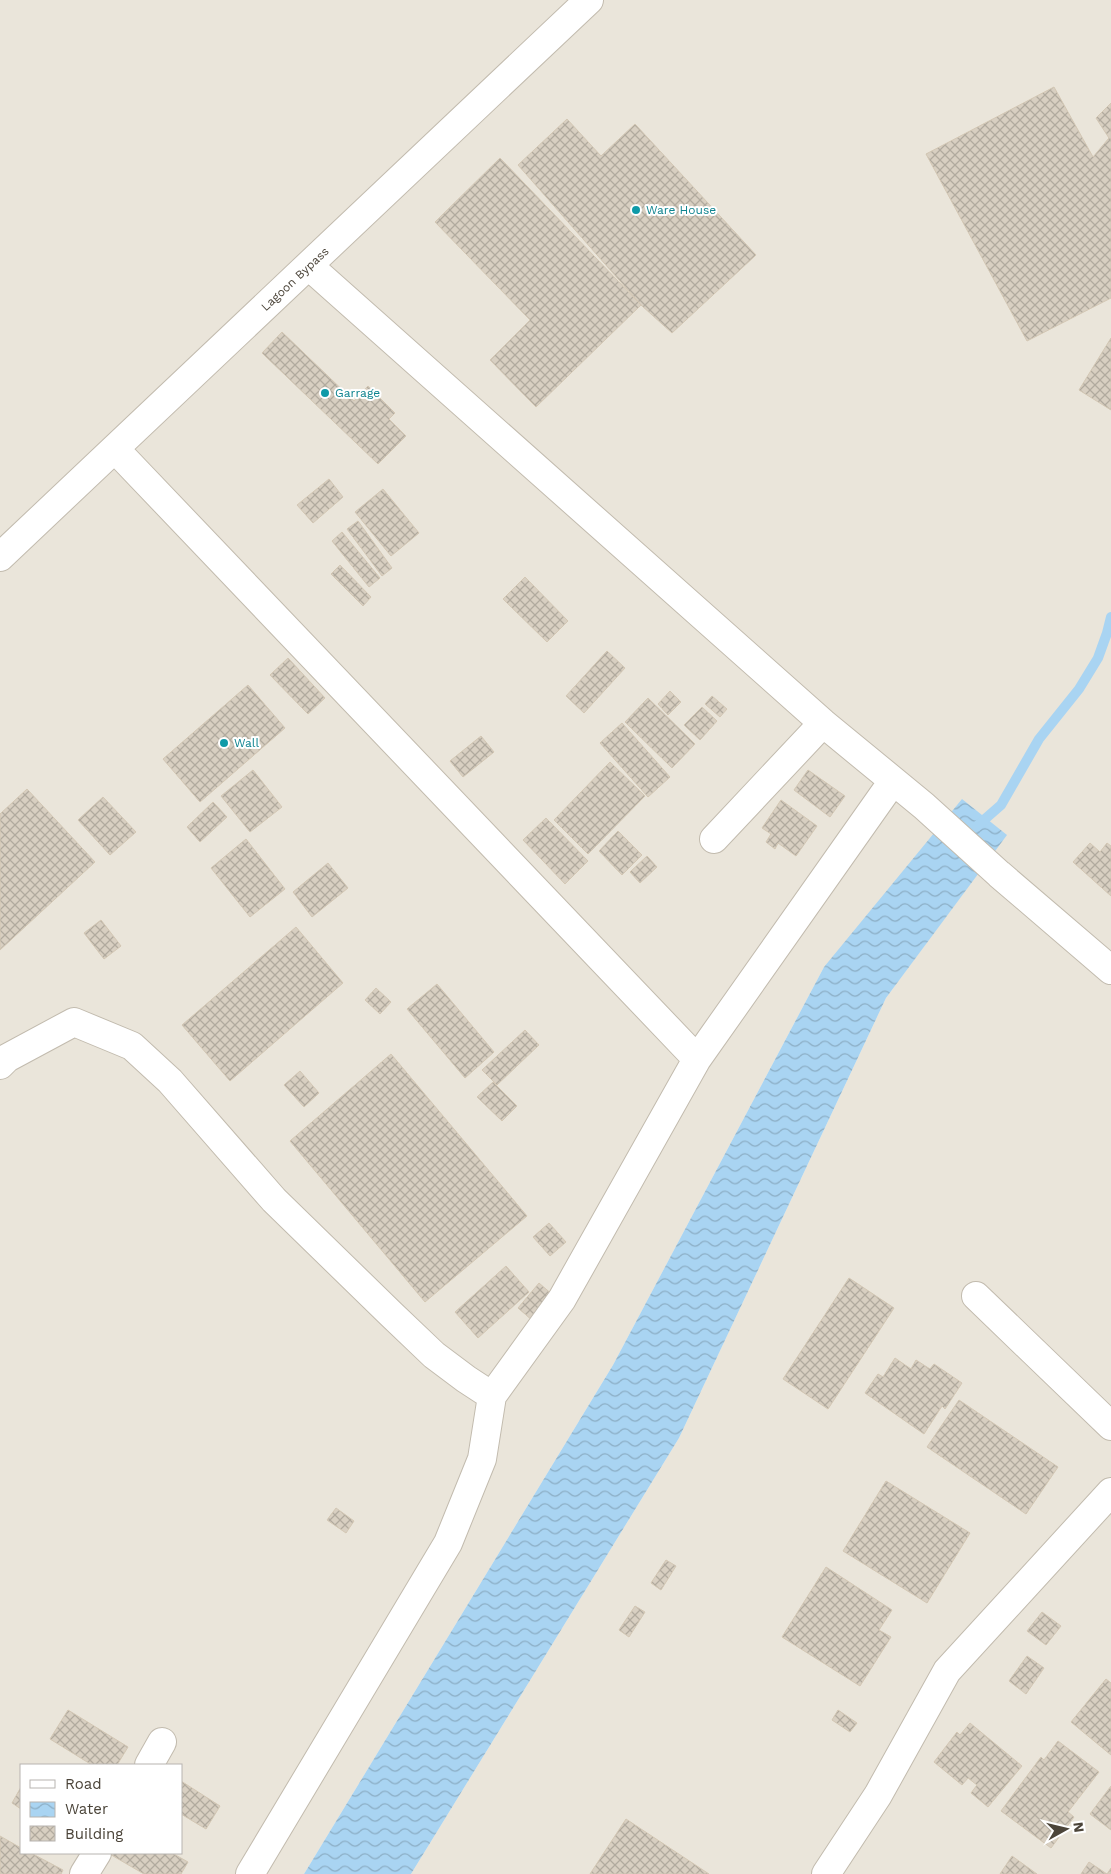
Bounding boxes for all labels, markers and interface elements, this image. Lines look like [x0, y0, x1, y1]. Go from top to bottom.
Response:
place label: Ware House [646, 203, 716, 217]
marker: Ware House [630, 204, 642, 216]
street label: Lagoon Bypass [258, 244, 332, 314]
place label: Garrage [335, 386, 380, 400]
marker: Garrage [319, 387, 331, 399]
place label: Wall [234, 736, 260, 750]
marker: Wall [218, 737, 230, 749]
legend [20, 1764, 182, 1854]
text: Road [65, 1775, 102, 1793]
text: Water [65, 1800, 108, 1818]
north arrow [1041, 1804, 1091, 1854]
text: N [1070, 1821, 1088, 1833]
text: Building [65, 1825, 123, 1843]

